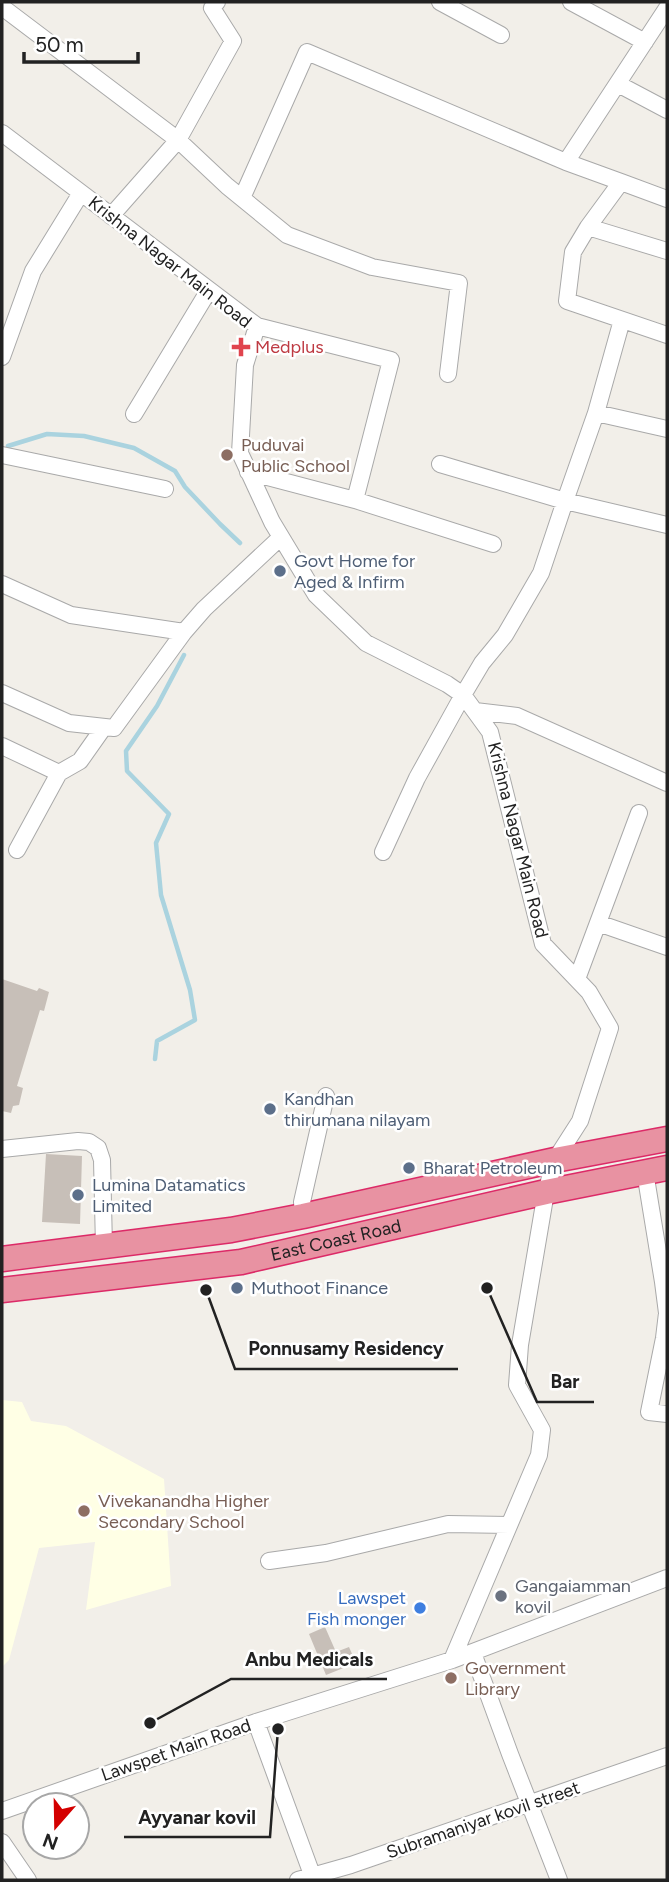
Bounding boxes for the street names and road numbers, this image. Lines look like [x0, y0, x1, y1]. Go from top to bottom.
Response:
street label: Krishna Nagar Main Road [84, 191, 256, 333]
street label: Krishna Nagar Main Road [483, 740, 553, 940]
street label: East Coast Road [268, 1215, 403, 1266]
street label: Lawspet Main Road [98, 1714, 254, 1786]
street label: Subramaniyar kovil street [383, 1776, 583, 1863]

